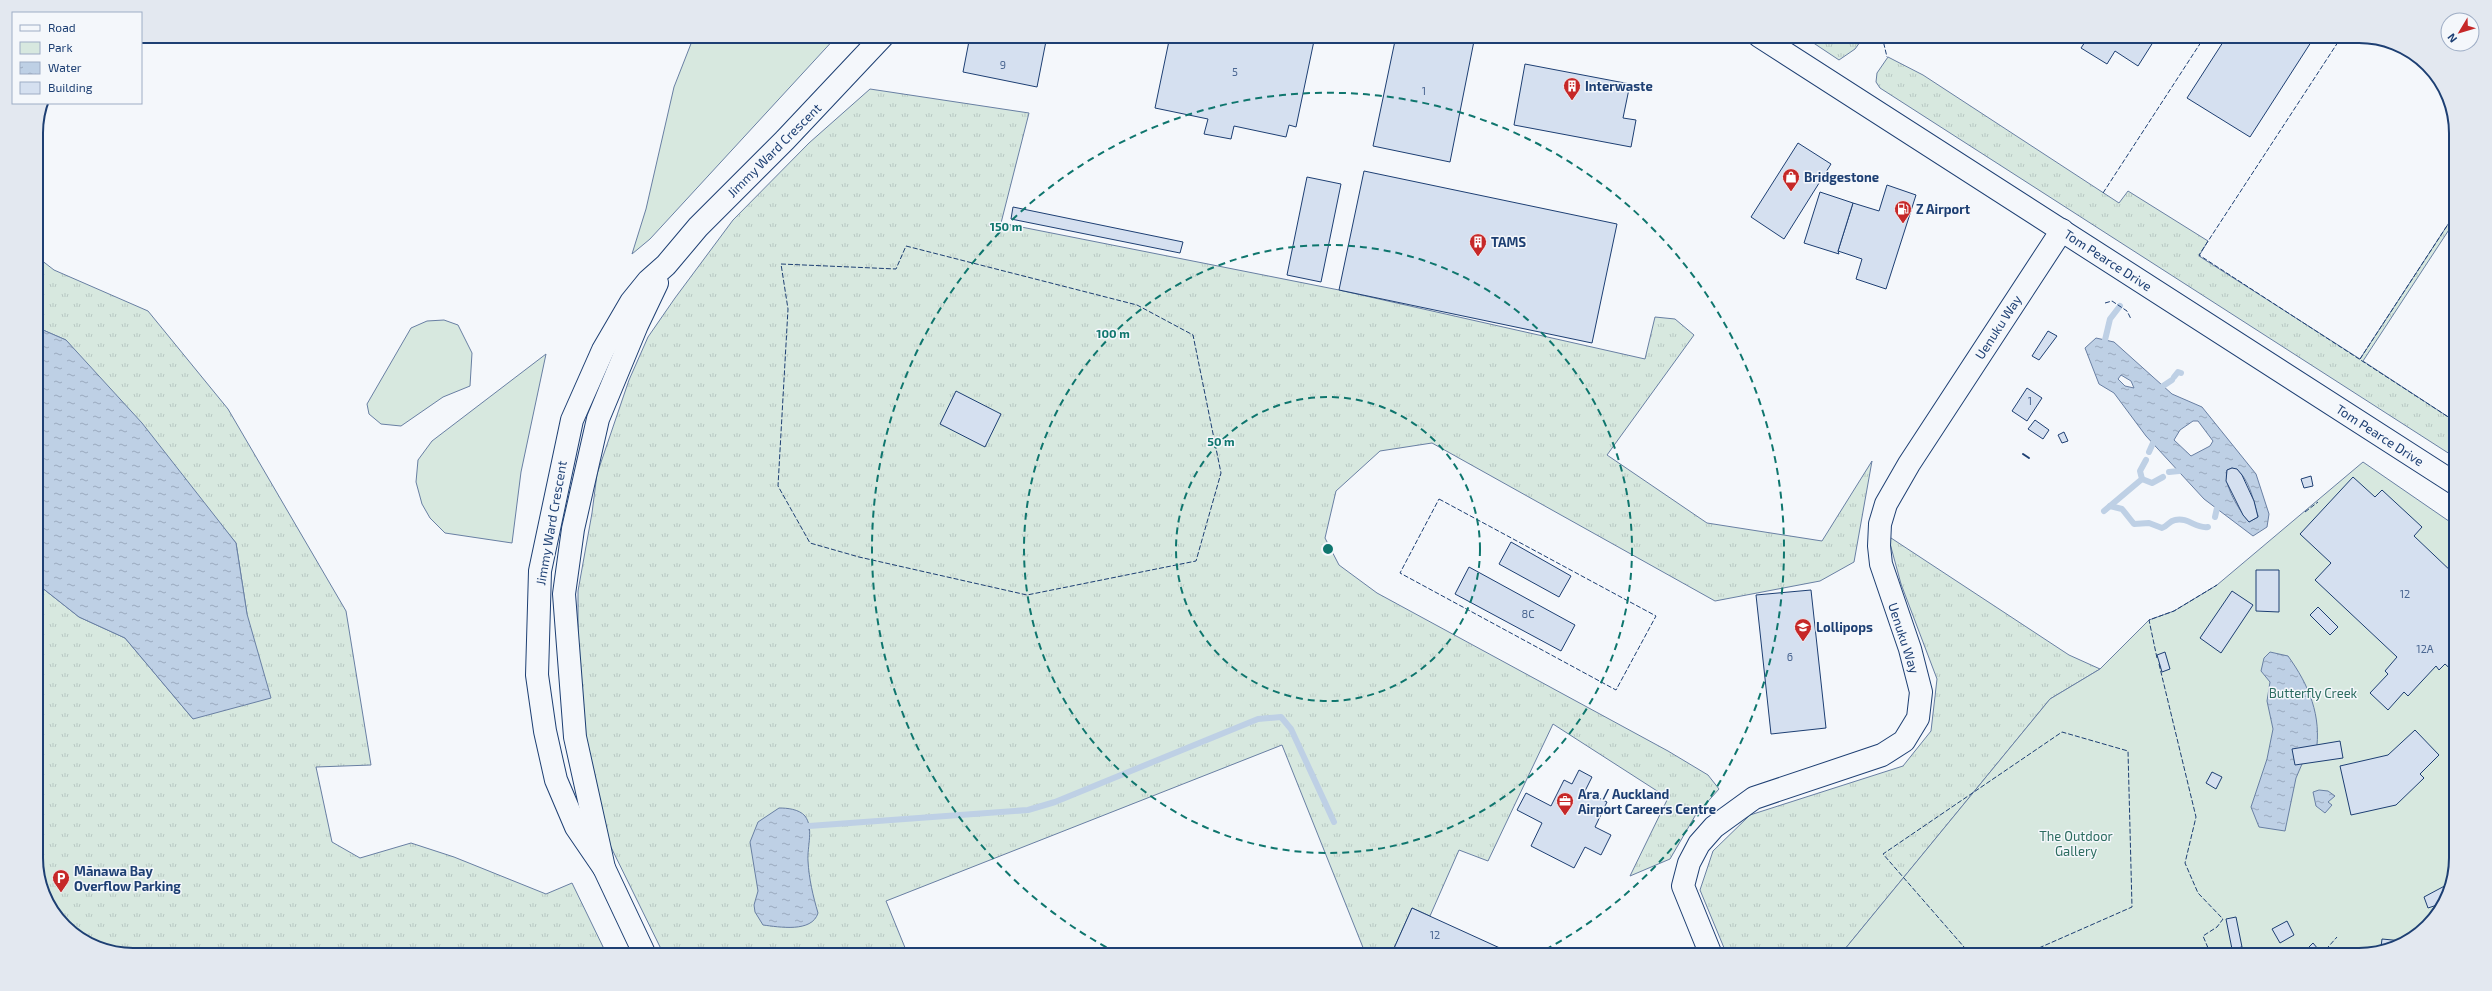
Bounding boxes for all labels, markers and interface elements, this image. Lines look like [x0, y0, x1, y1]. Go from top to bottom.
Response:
legend [12, 12, 142, 104]
north arrow [2440, 12, 2480, 52]
text: Road [48, 20, 76, 34]
text: N [2444, 31, 2459, 46]
text: Park [48, 40, 73, 54]
house number: 9 [1000, 58, 1006, 71]
text: Water [48, 60, 82, 74]
house number: 5 [1232, 65, 1238, 78]
building icon: Interwaste [1562, 76, 1582, 101]
place label: Interwaste [1585, 78, 1653, 94]
text: Building [48, 80, 93, 94]
house number: 1 [1422, 84, 1426, 97]
street label: Jimmy Ward Crescent [724, 100, 824, 200]
shop icon: Bridgestone [1781, 167, 1801, 192]
place label: Bridgestone [1804, 169, 1879, 185]
fuel station icon: Z Airport [1893, 199, 1913, 224]
place label: Z Airport [1916, 201, 1971, 217]
text: 150 m [990, 219, 1022, 233]
street label: Tom Pearce Drive [2061, 226, 2155, 294]
building icon: TAMS [1468, 232, 1488, 257]
place label: TAMS [1491, 234, 1526, 250]
street label: Uenuku Way [1971, 292, 2025, 362]
text: 100 m [1096, 326, 1130, 340]
house number: 1 [2028, 394, 2032, 407]
street label: Tom Pearce Drive [2333, 401, 2427, 469]
text: 50 m [1207, 434, 1235, 448]
street label: Jimmy Ward Crescent [532, 459, 570, 587]
centre of rings [1321, 542, 1335, 556]
house number: 12 [2400, 587, 2410, 600]
street label: Uenuku Way [1885, 601, 1923, 676]
house number: 8C [1522, 607, 1534, 620]
school or university icon: Lollipops [1793, 617, 1813, 642]
place label: Lollipops [1816, 619, 1873, 635]
house number: 12A [2416, 642, 2434, 655]
house number: 6 [1787, 650, 1793, 663]
park label: Butterfly Creek [2269, 685, 2358, 701]
place label: Ara / Auckland Airport Careers Centre [1578, 786, 1716, 817]
office icon: Ara / Auckland Airport Careers Centre [1555, 791, 1575, 816]
park label: The Outdoor Gallery [2039, 828, 2113, 859]
place label: Mānawa Bay Overflow Parking [74, 863, 181, 894]
parking icon: Mānawa Bay Overflow Parking [51, 868, 71, 893]
house number: 12 [1430, 928, 1440, 941]

